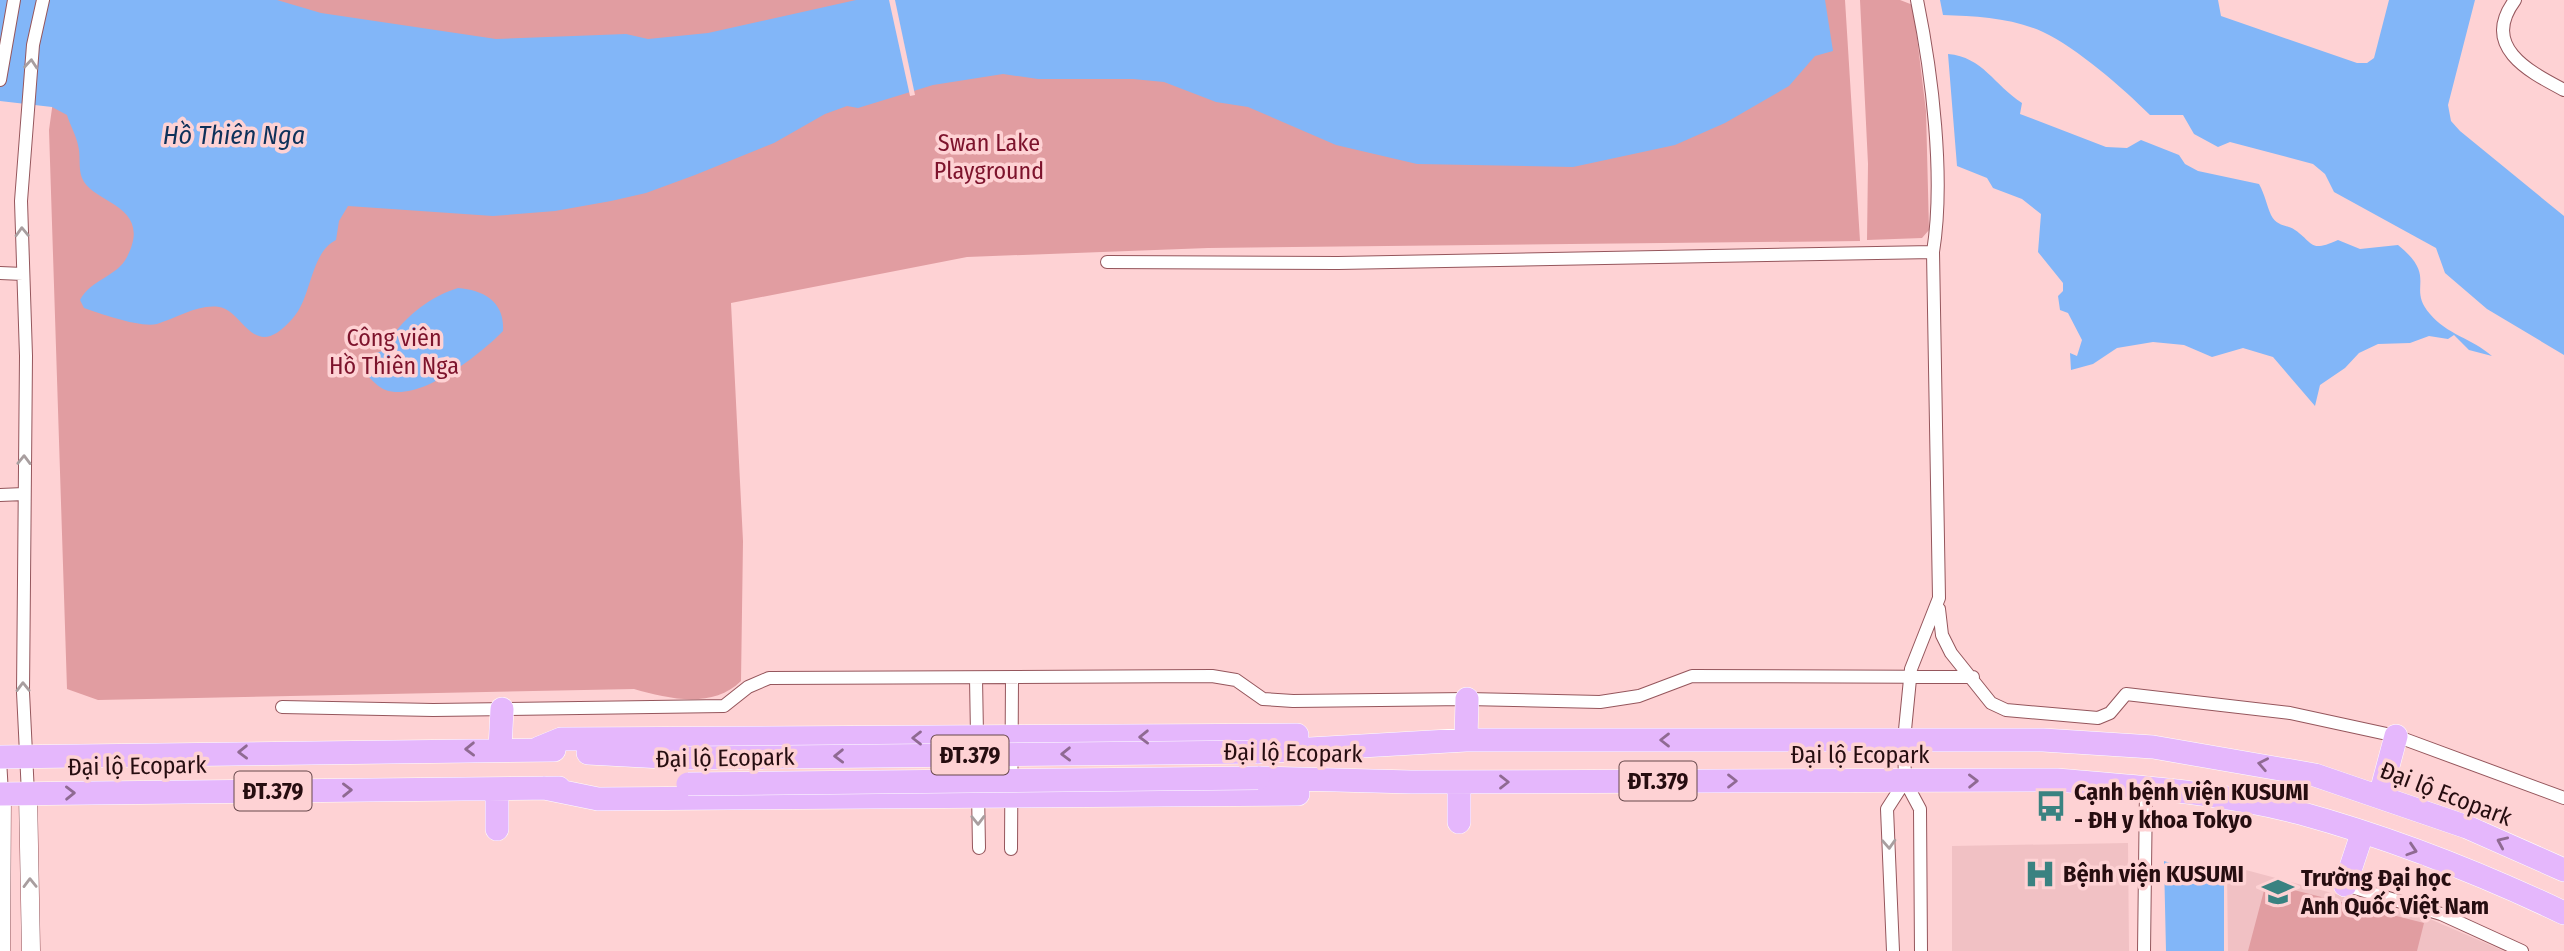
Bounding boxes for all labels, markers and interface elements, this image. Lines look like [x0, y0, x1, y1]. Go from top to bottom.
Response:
one-way arrow [23, 58, 38, 69]
water label: Hồ Thiên Nga [163, 120, 305, 151]
park label: Swan Lake Playground [934, 129, 1044, 185]
one-way arrow [14, 227, 30, 237]
park label: Công viên Hồ Thiên Nga [329, 324, 459, 380]
one-way arrow [16, 454, 32, 464]
one-way arrow [15, 681, 31, 692]
one-way arrow [1138, 729, 1149, 744]
one-way arrow [911, 730, 921, 746]
one-way arrow [1659, 732, 1669, 748]
road number: ĐT.379 [932, 736, 1009, 775]
street label: Đại lộ Ecopark [1223, 738, 1364, 768]
one-way arrow [465, 741, 475, 757]
street label: Đại lộ Ecopark [1790, 741, 1930, 769]
street label: Đại lộ Ecopark [655, 743, 796, 773]
one-way arrow [237, 744, 248, 760]
one-way arrow [1060, 746, 1071, 762]
one-way arrow [833, 748, 843, 764]
street label: Đại lộ Ecopark [67, 751, 208, 781]
street label: Đại lộ Ecopark [2376, 756, 2517, 832]
one-way arrow [2257, 758, 2269, 773]
road number: ĐT.379 [1620, 762, 1696, 800]
road number: ĐT.379 [234, 772, 312, 810]
one-way arrow [1727, 773, 1737, 789]
one-way arrow [1968, 773, 1979, 789]
one-way arrow [1499, 774, 1510, 790]
place label: Cạnh bệnh viện KUSUMI - ĐH y khoa Tokyo [2074, 778, 2309, 834]
one-way arrow [341, 783, 352, 798]
one-way arrow [65, 786, 76, 801]
bus stop icon: Cạnh bệnh viện KUSUMI - ĐH y khoa Tokyo [2034, 789, 2068, 823]
one-way arrow [971, 815, 986, 826]
one-way arrow [2496, 836, 2509, 850]
one-way arrow [1881, 839, 1896, 850]
one-way arrow [2406, 842, 2418, 857]
hospital icon: Bệnh viện KUSUMI [2023, 857, 2057, 891]
place label: Bệnh viện KUSUMI [2063, 860, 2244, 888]
place label: Trường Đại học Anh Quốc Việt Nam [2300, 864, 2489, 920]
school or university icon: Trường Đại học Anh Quốc Việt Nam [2261, 875, 2295, 909]
one-way arrow [22, 877, 37, 888]

